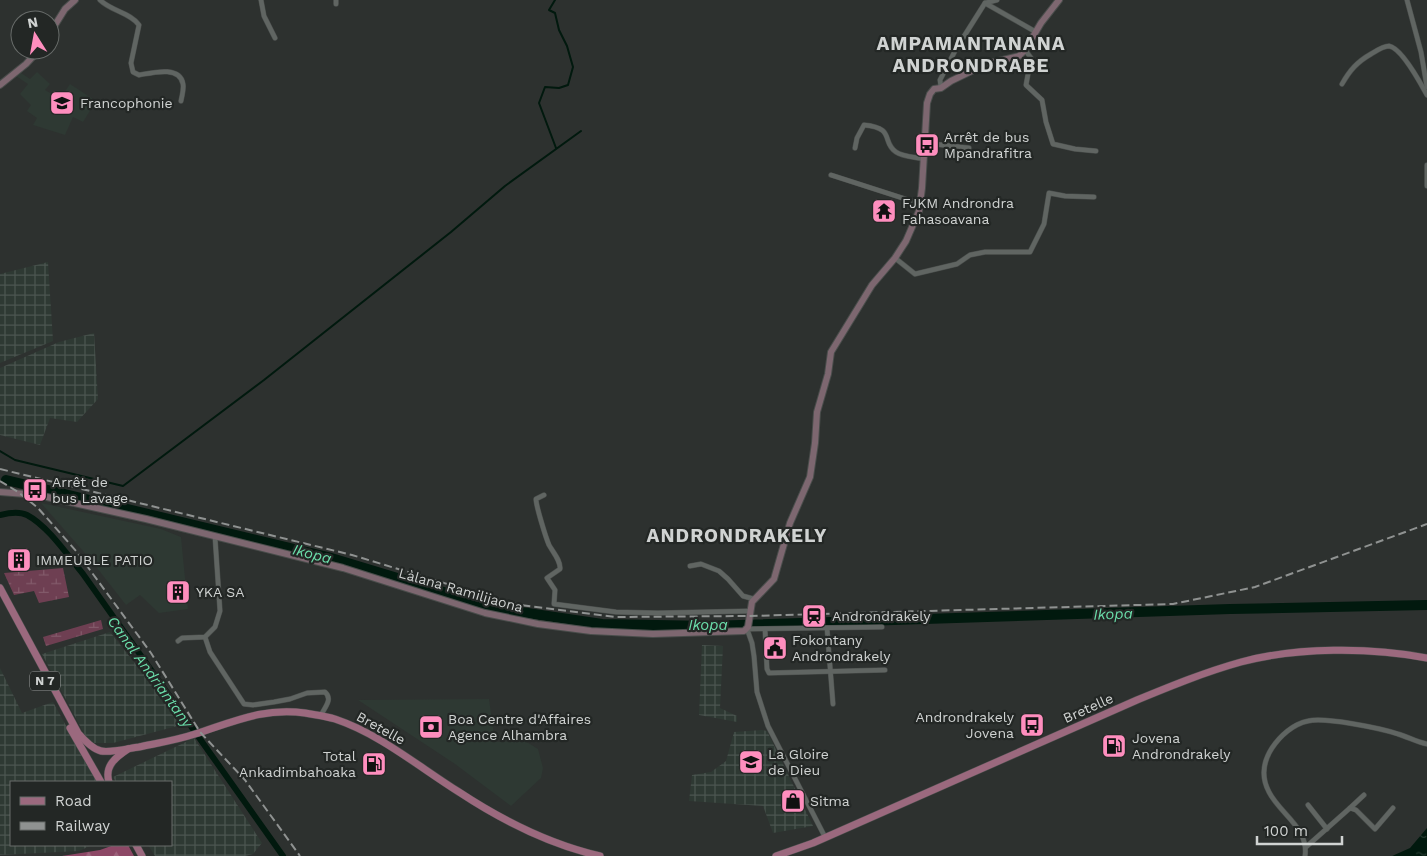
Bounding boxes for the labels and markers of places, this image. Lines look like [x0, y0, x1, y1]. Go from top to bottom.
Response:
school or university icon: Francophonie [49, 90, 75, 116]
place label: Francophonie [80, 95, 173, 111]
place label: Arrêt de bus Mpandrafitra [944, 129, 1032, 161]
bus stop icon: Arrêt de bus Mpandrafitra [914, 132, 940, 158]
place label: FJKM Androndra Fahasoavana [902, 195, 1014, 227]
temple icon: FJKM Androndra Fahasoavana [871, 198, 897, 224]
place label: Arrêt de bus Lavage [52, 474, 128, 506]
bus stop icon: Arrêt de bus Lavage [22, 477, 48, 503]
building icon: IMMEUBLE PATIO [6, 547, 32, 573]
place label: IMMEUBLE PATIO [36, 552, 153, 568]
building icon: YKA SA [165, 579, 191, 605]
place label: YKA SA [196, 584, 244, 600]
station icon: Androndrakely [801, 603, 827, 629]
place label: Androndrakely [832, 608, 931, 624]
place label: Fokontany Androndrakely [792, 632, 891, 664]
public building icon: Fokontany Androndrakely [762, 635, 788, 661]
place label: Androndrakely Jovena [916, 709, 1015, 741]
place label: Boa Centre d'Affaires Agence Alhambra [448, 711, 591, 743]
bus stop icon: Androndrakely Jovena [1019, 712, 1045, 738]
bank icon: Boa Centre d'Affaires Agence Alhambra [418, 714, 444, 740]
place label: Jovena Androndrakely [1132, 730, 1231, 762]
fuel station icon: Jovena Androndrakely [1101, 733, 1127, 759]
place label: La Gloire de Dieu [768, 746, 829, 778]
place label: Total Ankadimbahoaka [239, 748, 357, 780]
school or university icon: La Gloire de Dieu [738, 749, 764, 775]
fuel station icon: Total Ankadimbahoaka [361, 751, 387, 777]
shop icon: Sitma [780, 788, 806, 814]
place label: Sitma [810, 793, 850, 809]

